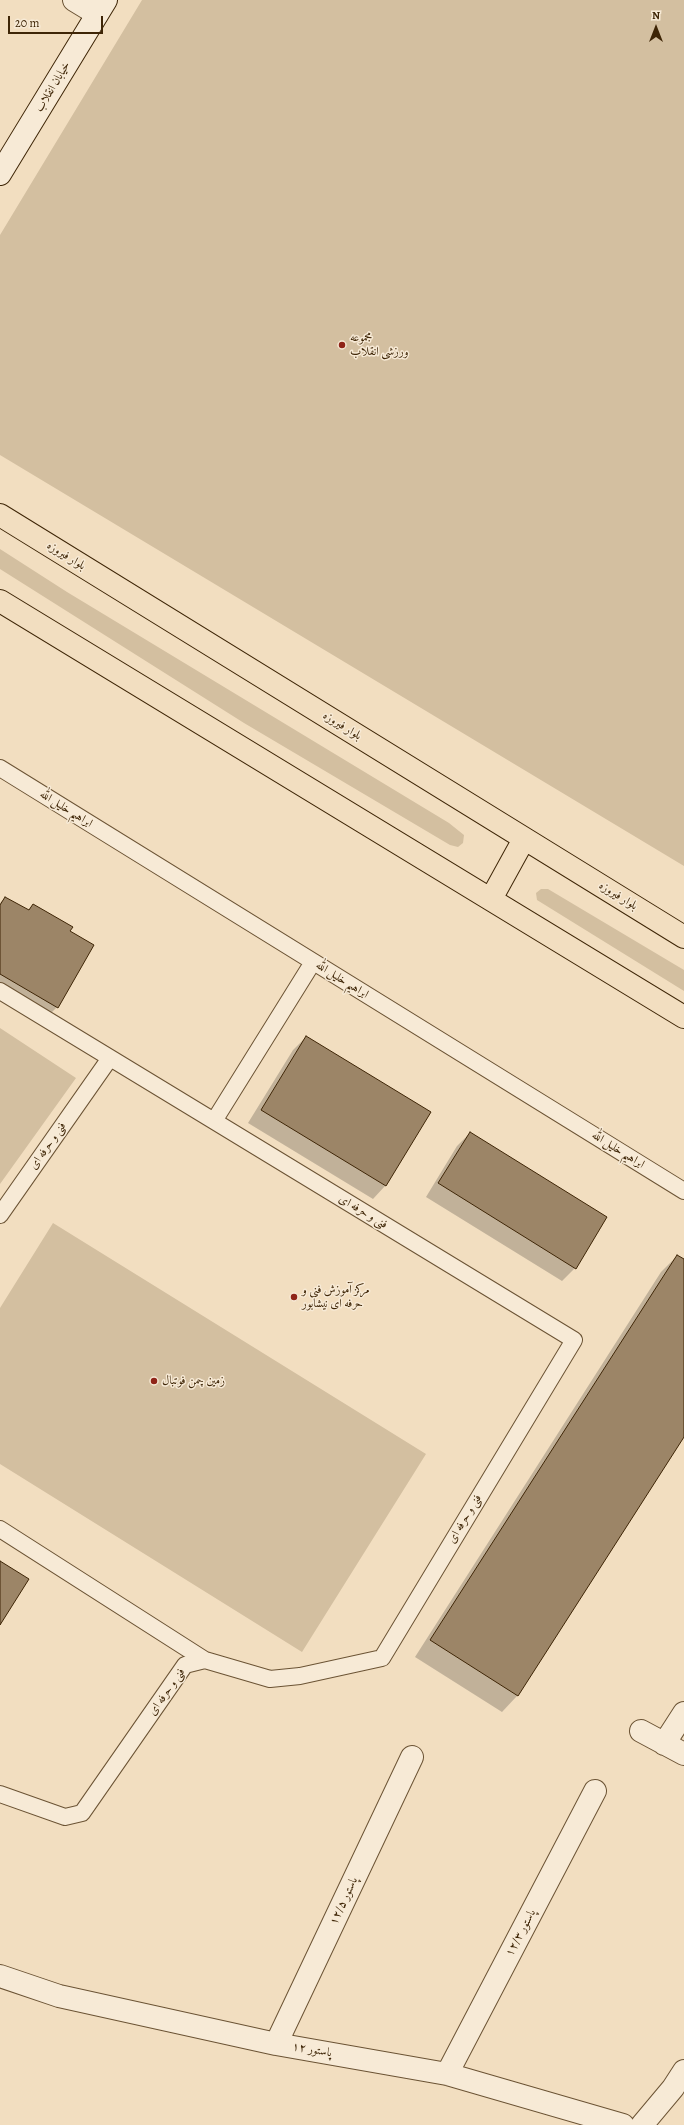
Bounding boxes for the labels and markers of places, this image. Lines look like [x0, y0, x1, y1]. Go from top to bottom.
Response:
place label: مجموعه ورزشی انقلاب [350, 331, 408, 359]
marker: مجموعه ورزشی انقلاب [337, 340, 347, 350]
place label: مرکز آموزش فنی و حرفه ای نیشابور [302, 1283, 370, 1311]
marker: مرکز آموزش فنی و حرفه ای نیشابور [289, 1292, 299, 1302]
place label: زمین چمن فوتبال [162, 1374, 225, 1388]
marker: زمین چمن فوتبال [149, 1376, 159, 1386]

